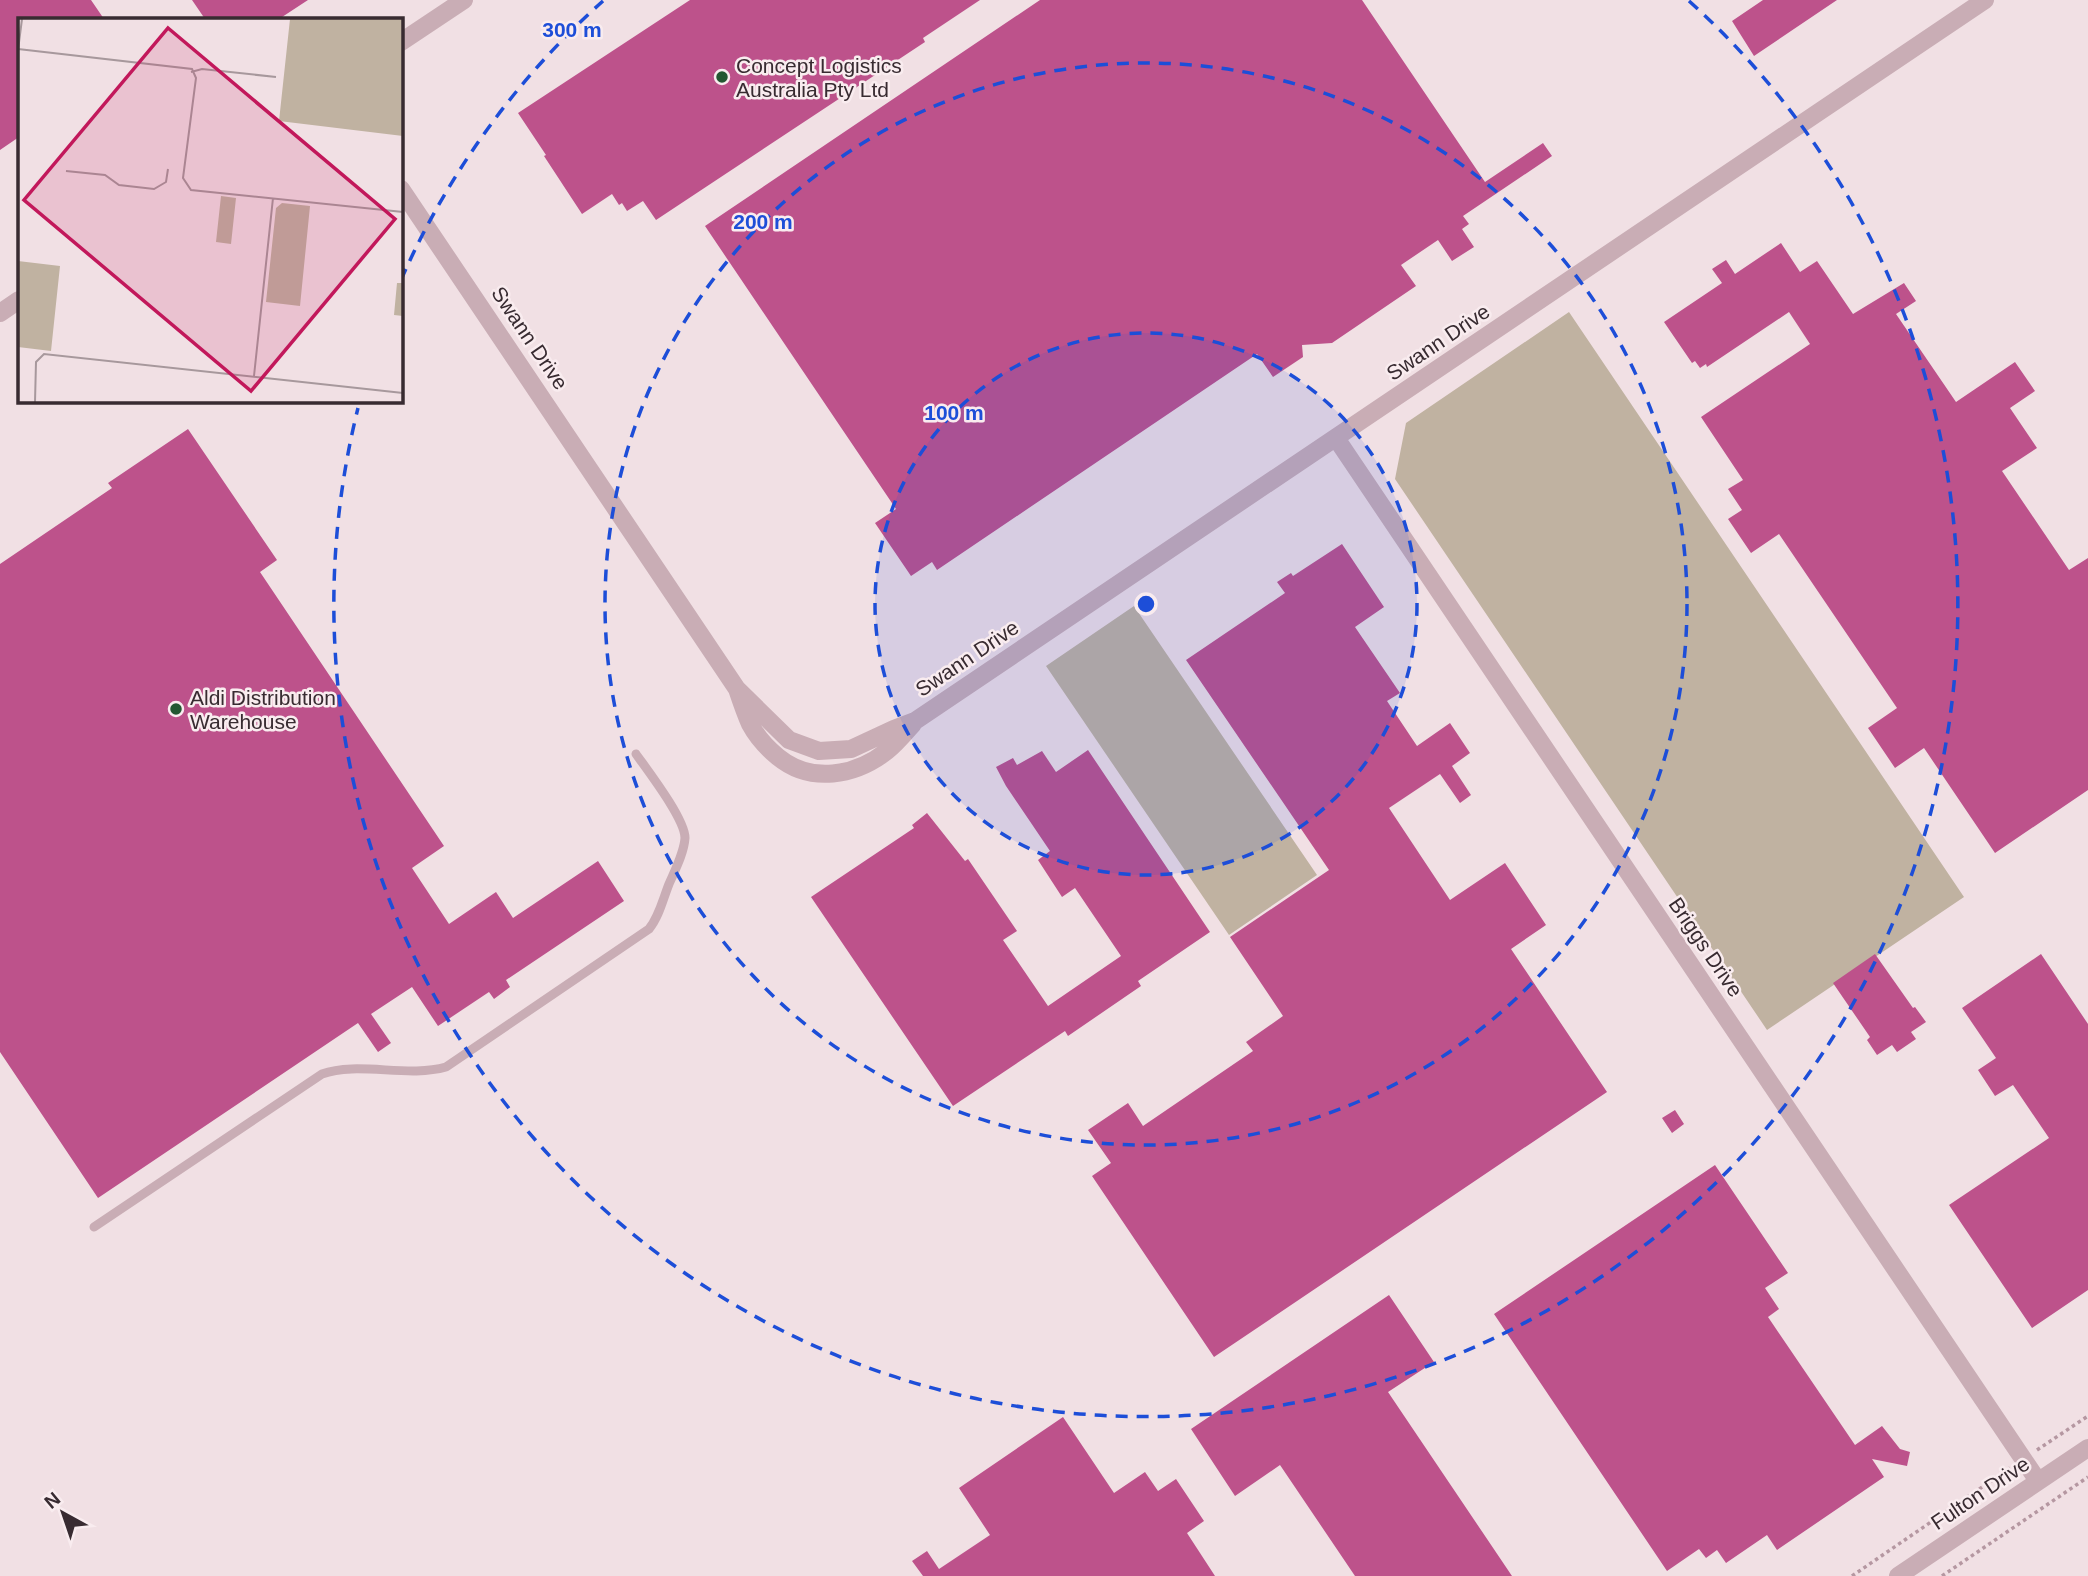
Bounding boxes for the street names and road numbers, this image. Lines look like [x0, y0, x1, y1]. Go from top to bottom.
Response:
street label: Swann Drive [487, 282, 573, 394]
street label: Swann Drive [1382, 299, 1494, 385]
street label: Swann Drive [911, 615, 1023, 701]
street label: Briggs Drive [1664, 893, 1748, 1001]
street label: Fulton Drive [1927, 1452, 2033, 1534]

